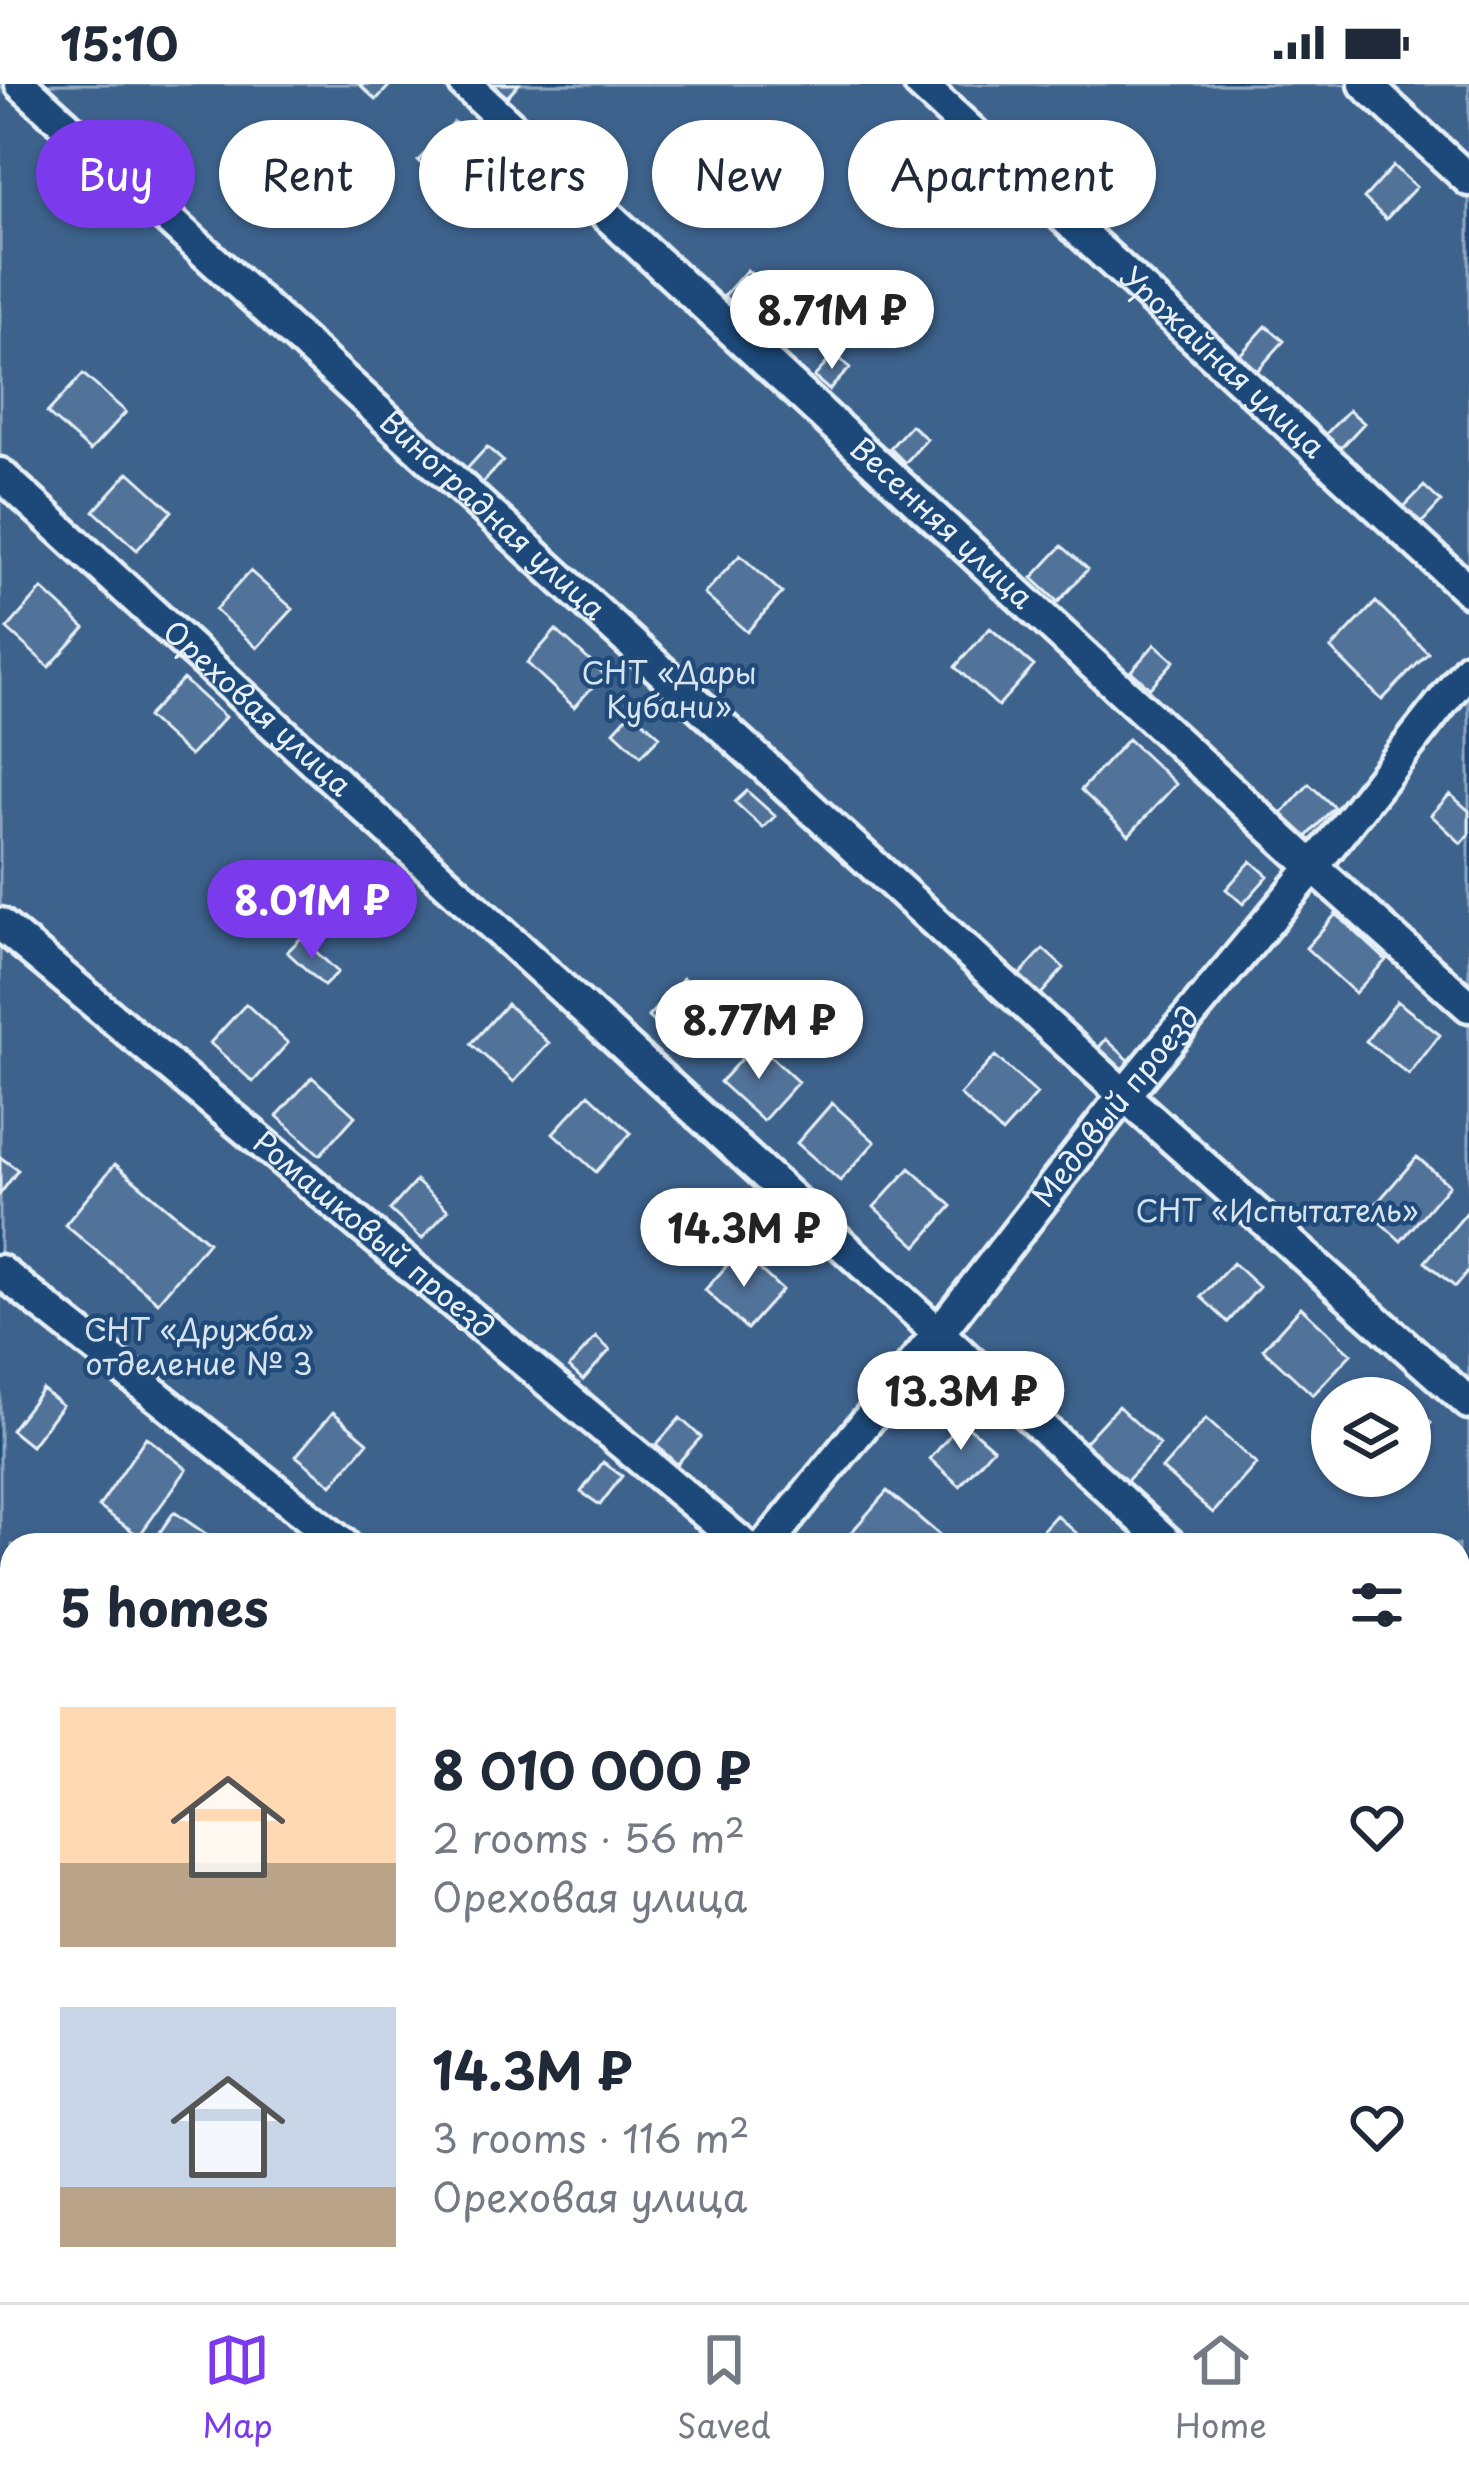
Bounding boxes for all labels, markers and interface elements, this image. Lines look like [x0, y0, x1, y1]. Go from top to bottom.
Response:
text: 15:10 [60, 8, 178, 76]
chip: Buy [36, 120, 195, 228]
chip: Rent [219, 120, 395, 228]
chip: Filters [419, 120, 628, 228]
chip: New [652, 120, 824, 228]
chip: Apartment [848, 120, 1156, 228]
street label: Урожайная улица [1111, 255, 1336, 468]
pin: 8.71M ₽ [721, 270, 943, 372]
text: 8.71M ₽ [757, 279, 907, 338]
street label: Виноградная улица [371, 399, 617, 629]
street label: Весенняя улица [841, 425, 1045, 618]
street label: Ореховая улица [154, 609, 363, 806]
park label: СНТ «Дары Кубани» [582, 649, 756, 728]
pin: 8.01M ₽ [201, 860, 423, 962]
text: 8.01M ₽ [234, 869, 390, 928]
pin: 8.77M ₽ [648, 980, 870, 1082]
text: 8.77M ₽ [682, 989, 836, 1048]
street label: Медовый проезд [1020, 995, 1209, 1215]
street label: Ромашковый проезд [244, 1119, 506, 1348]
park label: СНТ «Испытатель» [1136, 1187, 1418, 1232]
pin: 14.3M ₽ [633, 1188, 855, 1290]
text: 14.3M ₽ [667, 1197, 821, 1256]
park label: СНТ «Дружба» отделение № 3 [84, 1306, 314, 1385]
pin: 13.3M ₽ [850, 1351, 1072, 1453]
text: 13.3M ₽ [884, 1360, 1038, 1419]
map controls [1311, 1377, 1431, 1497]
button: layers [1311, 1377, 1431, 1497]
text: 5 homes [60, 1567, 269, 1644]
icon: filters [1344, 1572, 1410, 1638]
text: 8 010 000 ₽ [432, 1730, 751, 1807]
icon: home [156, 1755, 300, 1899]
icon: heart [1344, 1794, 1410, 1860]
text: 2 rooms · 56 m² [432, 1807, 745, 1866]
text: Ореховая улица [432, 1866, 747, 1925]
text: 14.3M ₽ [432, 2030, 632, 2107]
icon: home [156, 2055, 300, 2199]
icon: heart [1344, 2094, 1410, 2160]
text: 3 rooms · 116 m² [432, 2107, 750, 2166]
text: Ореховая улица [432, 2166, 747, 2225]
tab: Map [202, 2327, 273, 2449]
tab: Saved [677, 2327, 771, 2449]
tab: Home [1175, 2327, 1267, 2449]

